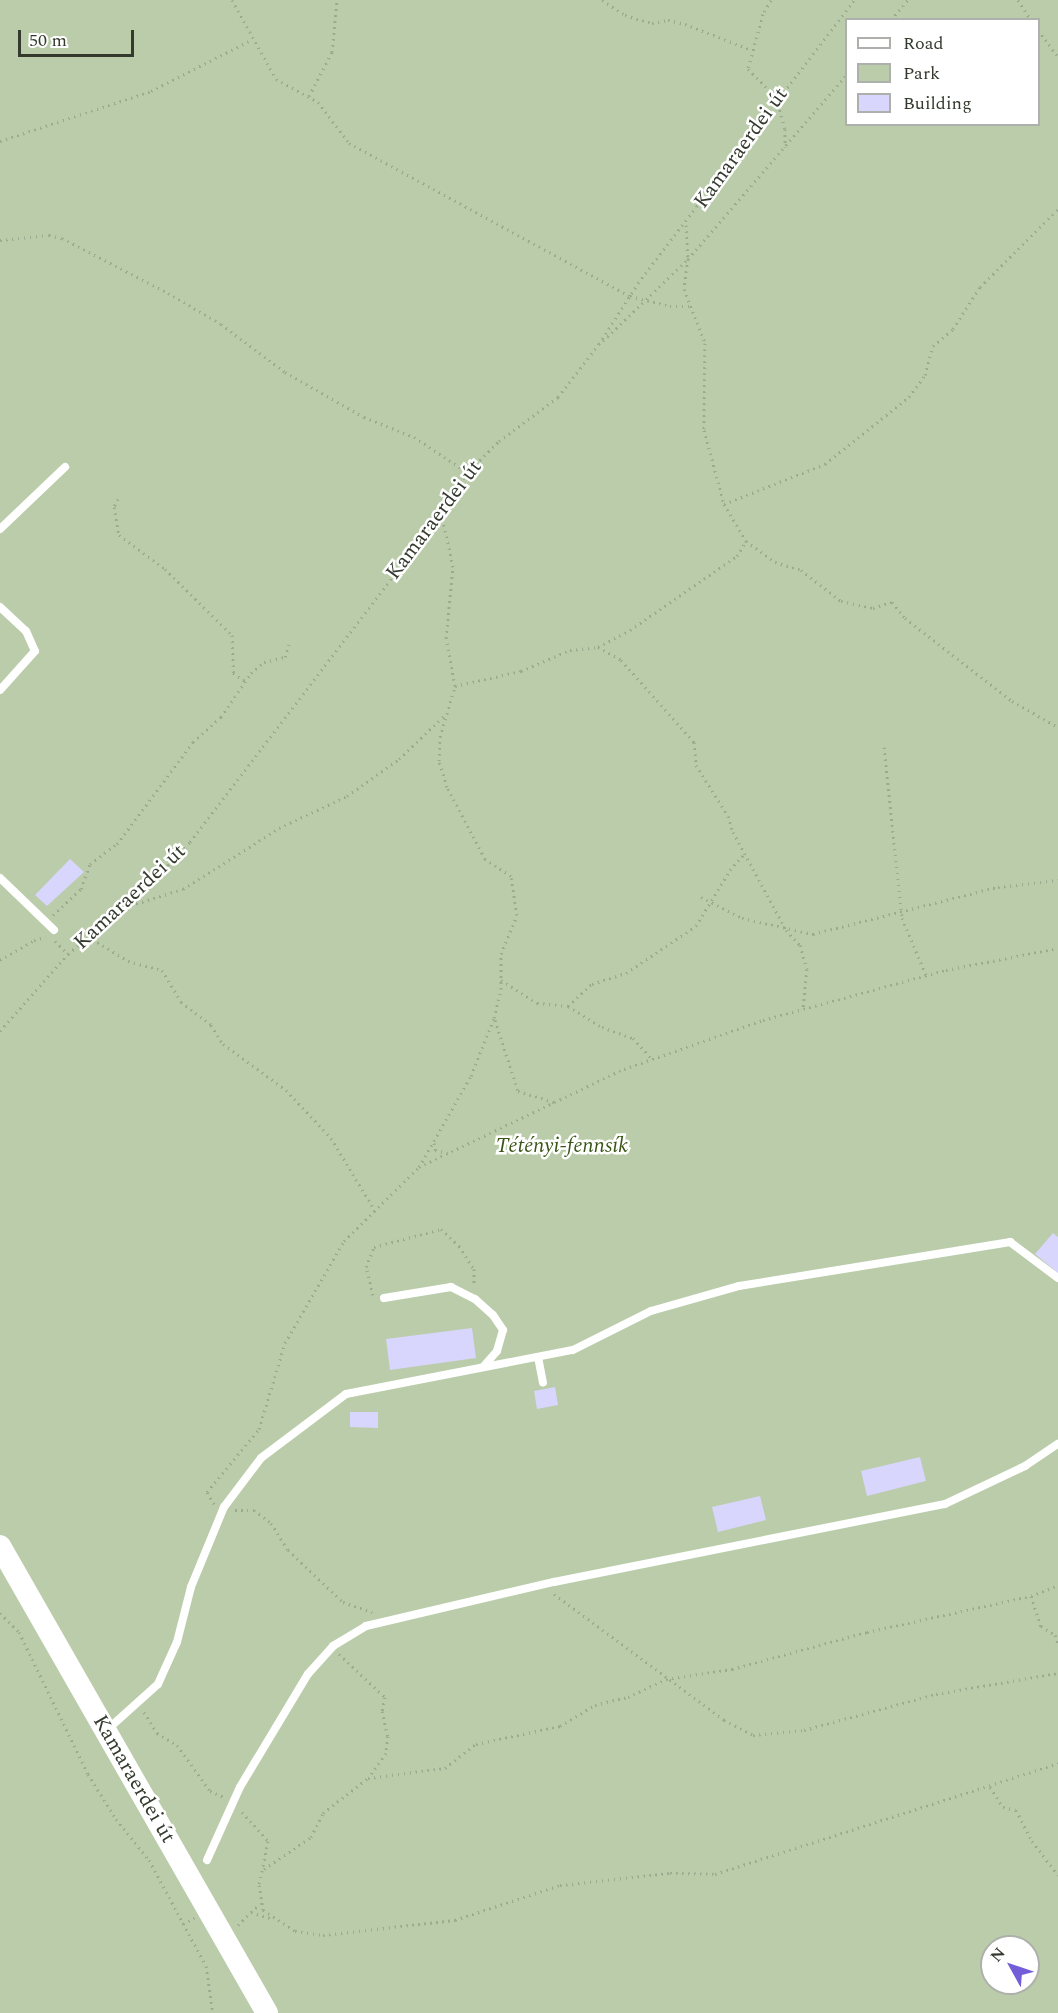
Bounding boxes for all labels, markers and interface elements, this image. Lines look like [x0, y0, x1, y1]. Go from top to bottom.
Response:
scale bar [21, 18, 136, 56]
legend [845, 18, 1040, 126]
text: 50 m [29, 27, 67, 54]
text: Road [903, 30, 944, 57]
text: Park [903, 60, 940, 87]
street label: Kamaraerdei út [689, 83, 793, 213]
text: Building [903, 90, 972, 117]
street label: Kamaraerdei út [381, 455, 487, 585]
street label: Kamaraerdei út [69, 839, 191, 955]
park label: Tétényi-fennsík [496, 1133, 628, 1159]
street label: Kamaraerdei út [87, 1711, 181, 1847]
north arrow [980, 1935, 1040, 1995]
text: N [984, 1942, 1011, 1967]

